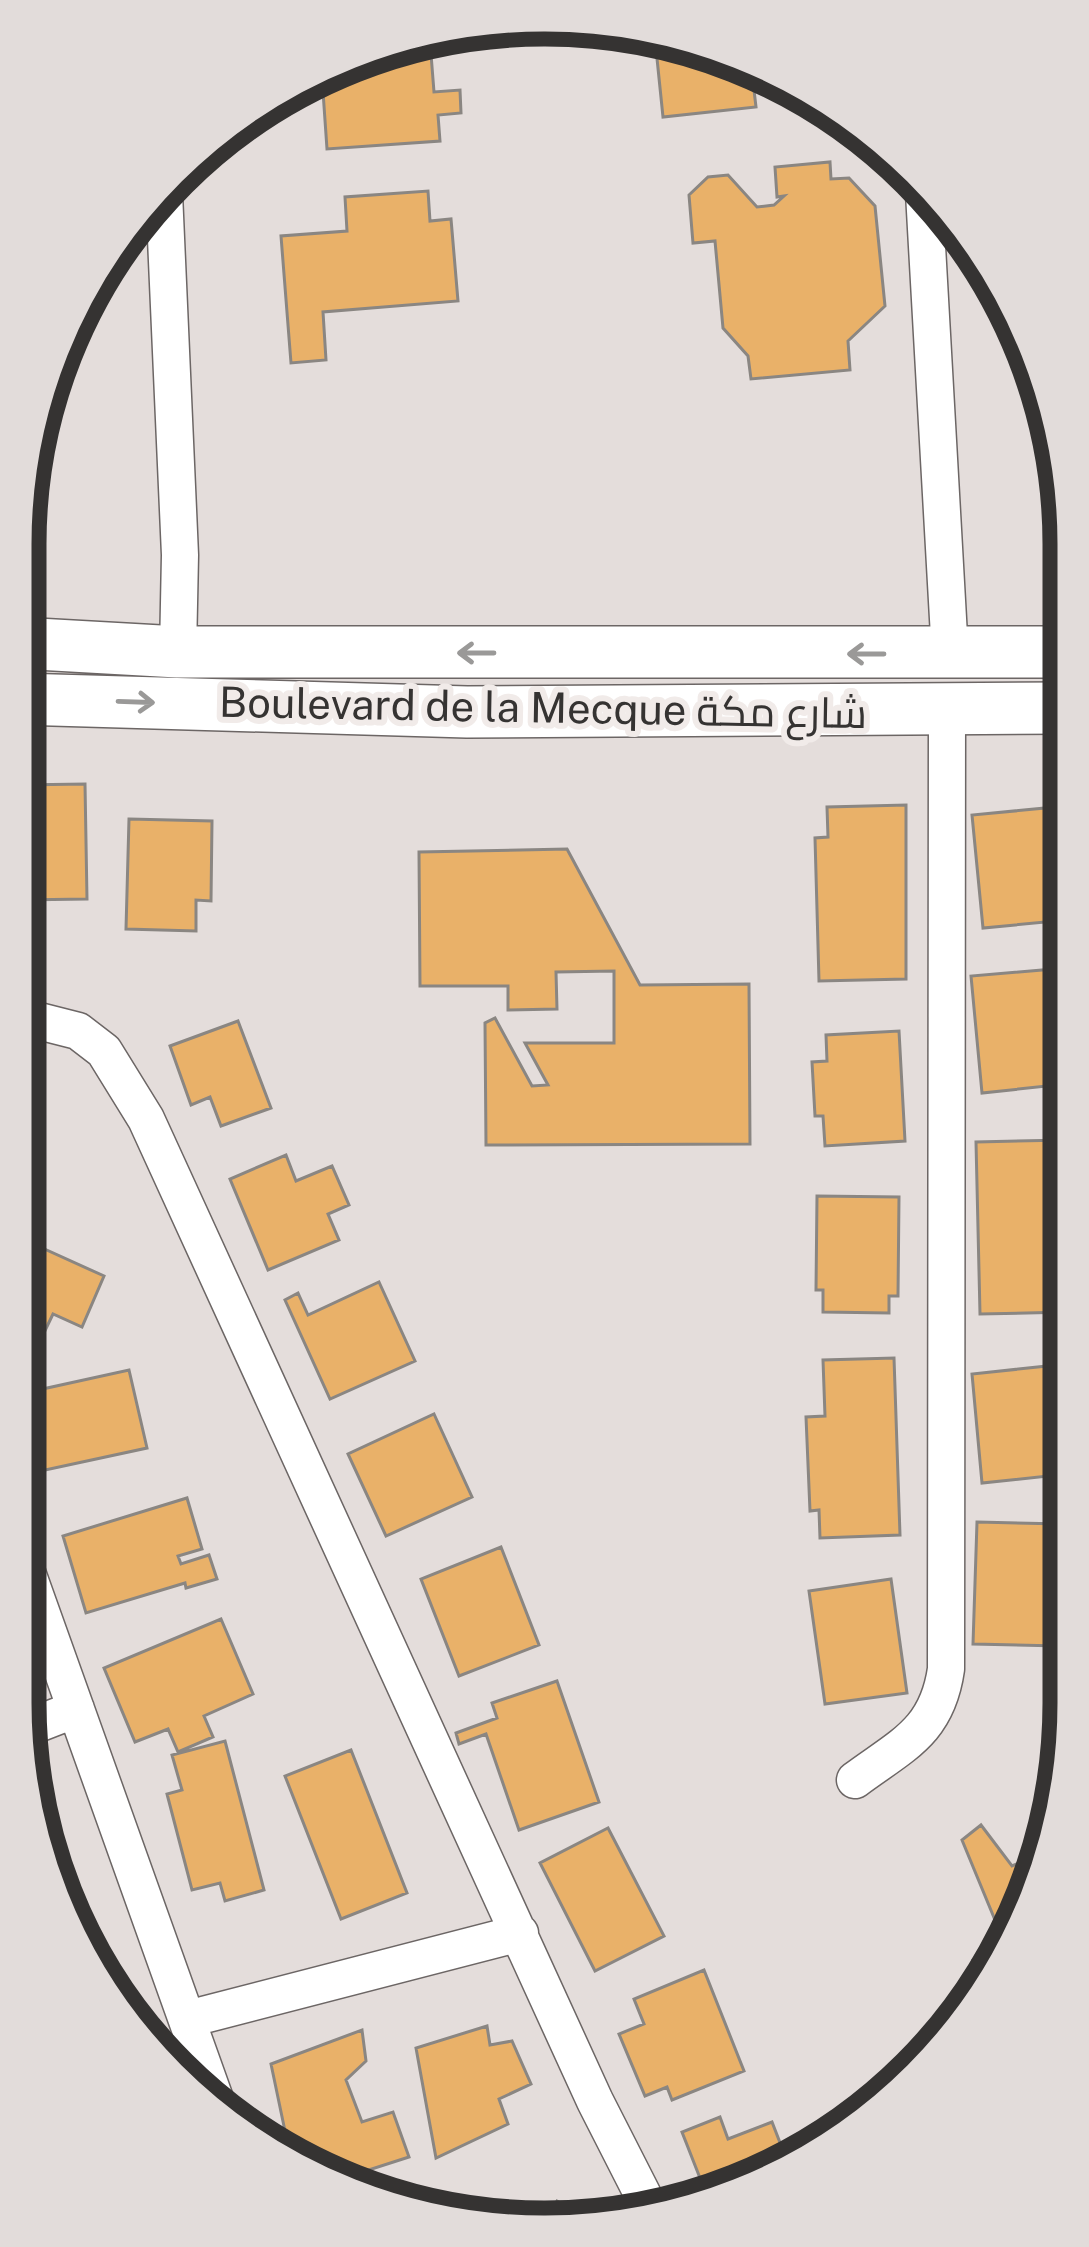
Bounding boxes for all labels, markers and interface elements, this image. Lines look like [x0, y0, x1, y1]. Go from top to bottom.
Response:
one-way arrow [457, 642, 496, 664]
one-way arrow [847, 643, 886, 665]
street label: Boulevard de la Mecque شارع مكة [219, 677, 867, 741]
one-way arrow [116, 690, 155, 713]

